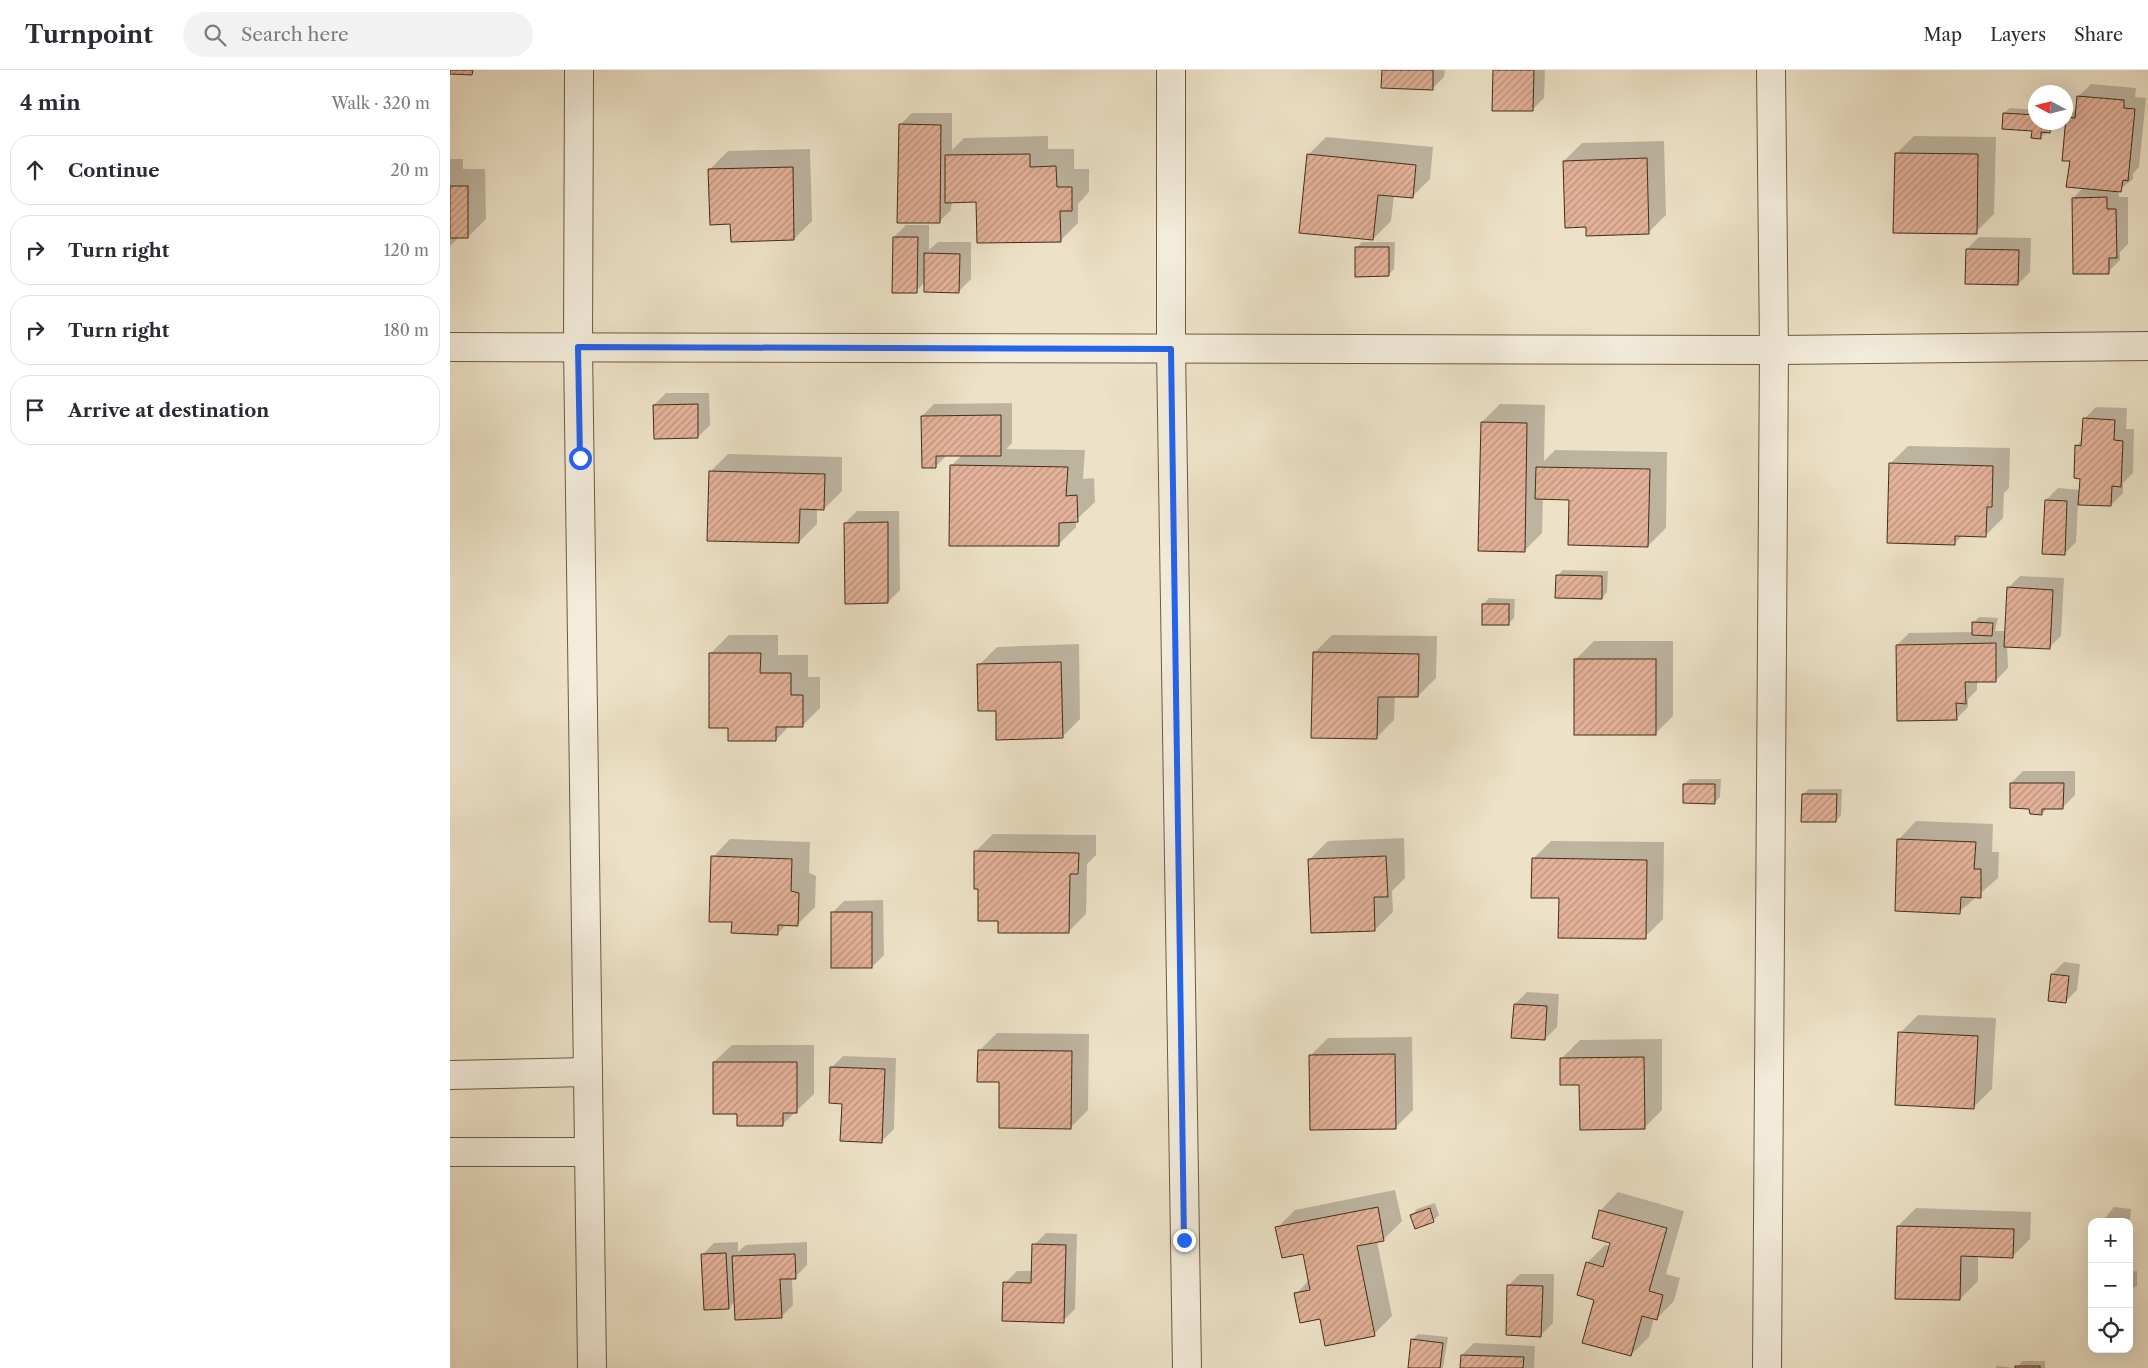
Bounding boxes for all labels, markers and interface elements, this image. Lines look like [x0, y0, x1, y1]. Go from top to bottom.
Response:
search box [183, 12, 533, 57]
text: Turnpoint [25, 20, 153, 49]
icon: search [201, 21, 229, 49]
text: Search here [241, 23, 349, 46]
text: Map [1924, 24, 1962, 46]
text: Layers [1990, 24, 2046, 46]
text: Share [2074, 24, 2123, 46]
north arrow [2028, 85, 2073, 130]
text: 4 min [20, 90, 81, 115]
text: Walk · 320 m [331, 93, 430, 113]
icon: ahead [21, 156, 49, 184]
text: Continue [68, 159, 160, 182]
text: 20 m [390, 160, 429, 180]
icon: right [21, 236, 49, 264]
text: Turn right [68, 239, 169, 262]
text: 120 m [384, 240, 429, 260]
icon: right [21, 316, 49, 344]
text: Turn right [68, 319, 169, 342]
text: 180 m [383, 320, 429, 340]
icon: arrive [21, 396, 49, 424]
text: Arrive at destination [68, 399, 269, 422]
route start [569, 447, 592, 470]
map controls [2088, 1218, 2133, 1353]
button: + [2088, 1218, 2133, 1263]
route end [1173, 1229, 1196, 1252]
button: − [2088, 1263, 2133, 1308]
button: locate [2088, 1308, 2133, 1353]

